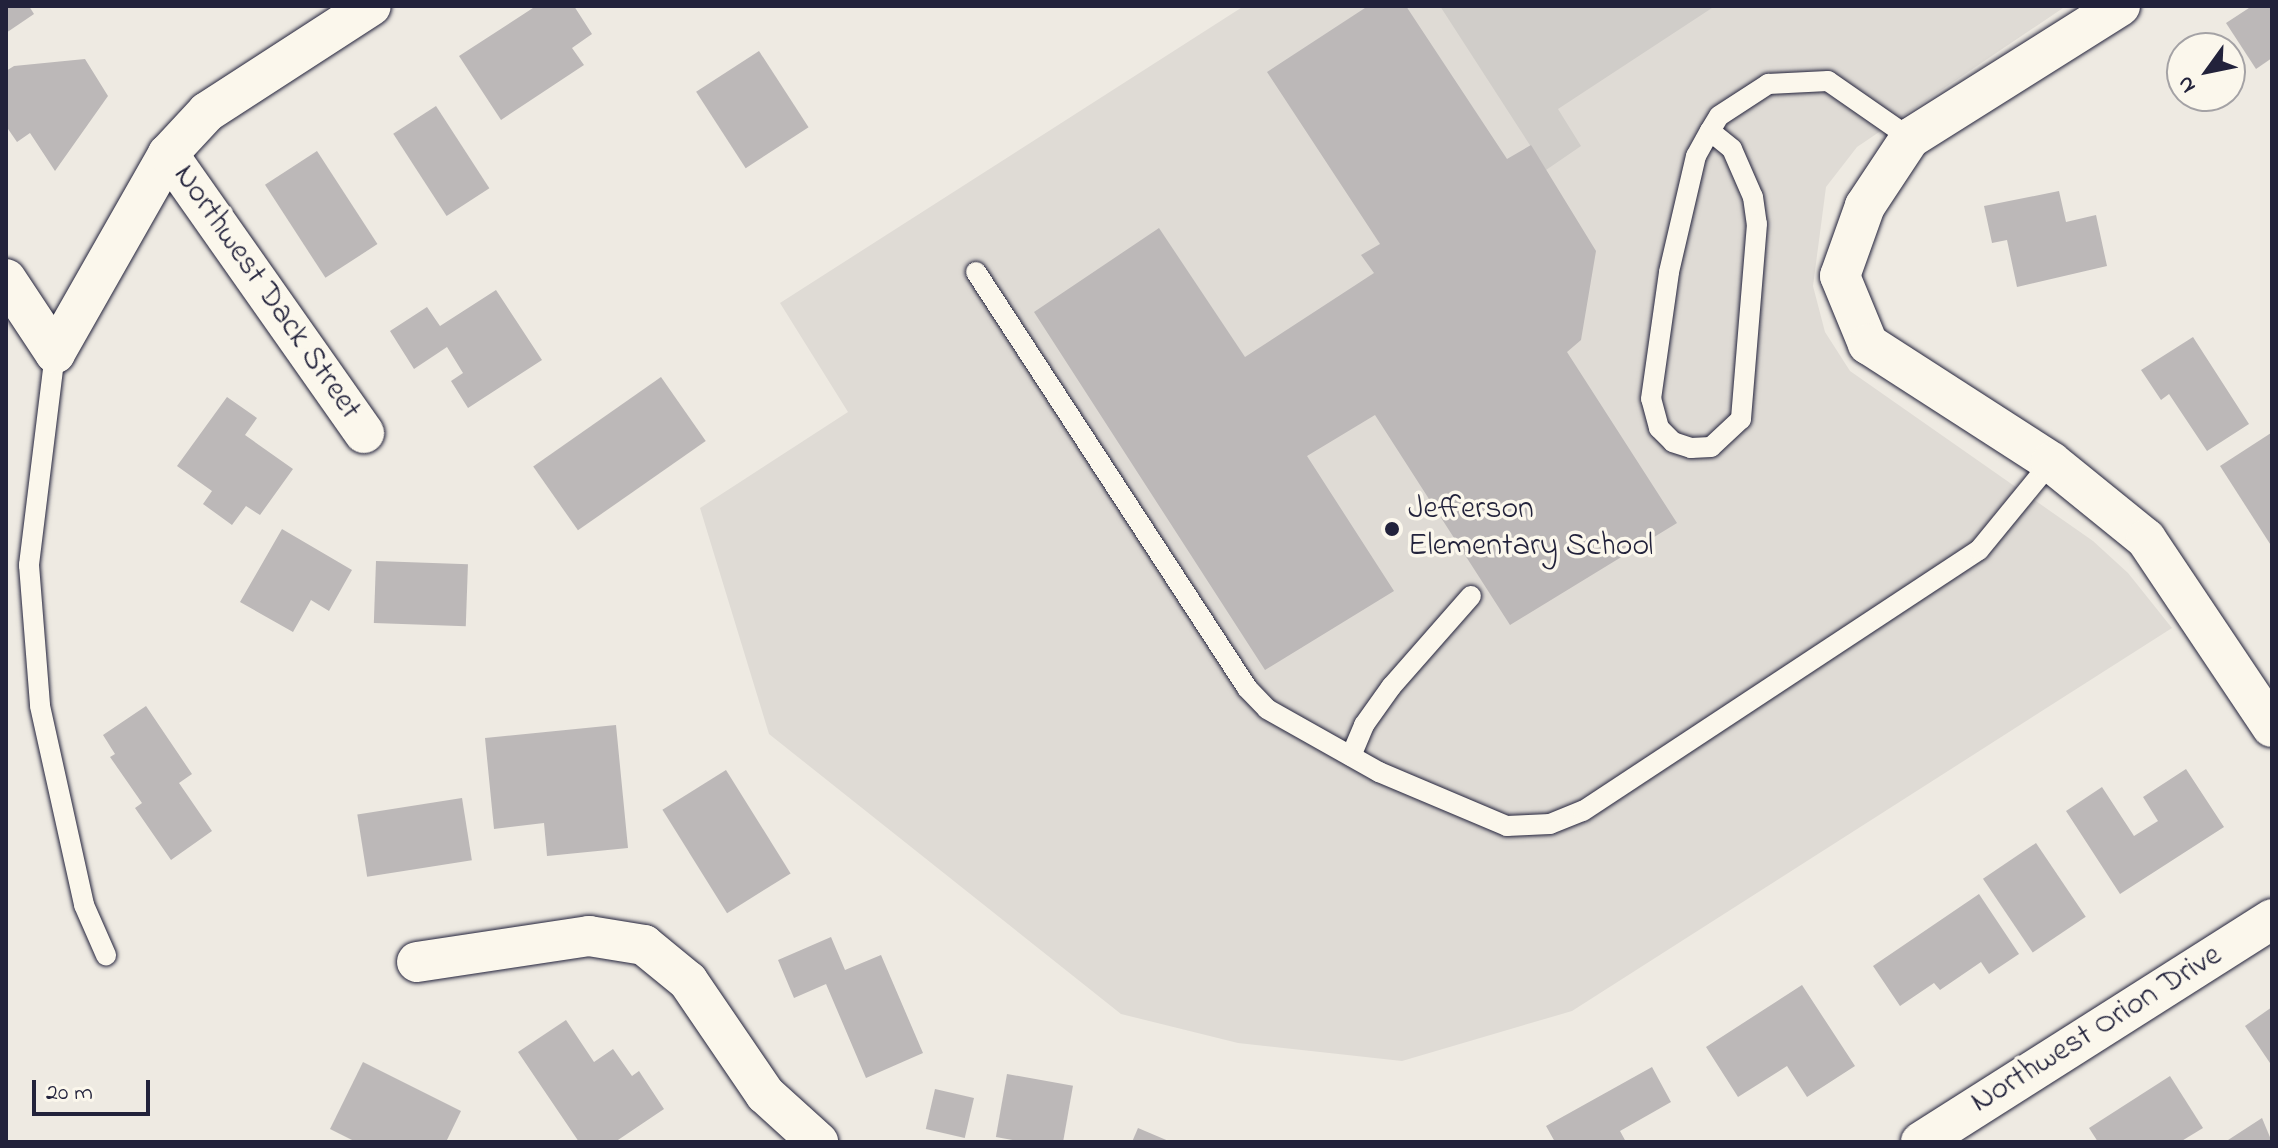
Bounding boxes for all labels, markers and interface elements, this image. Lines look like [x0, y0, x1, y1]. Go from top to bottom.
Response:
north arrow [2166, 32, 2246, 112]
text: N [2170, 69, 2205, 99]
street label: Northwest Dack Street [164, 158, 368, 428]
place label: Jefferson Elementary School [1408, 492, 1653, 567]
marker: Jefferson Elementary School [1383, 520, 1401, 538]
street label: Northwest Orion Drive [1965, 937, 2229, 1123]
scale bar [36, 1064, 154, 1114]
text: 20 m [46, 1076, 93, 1111]

